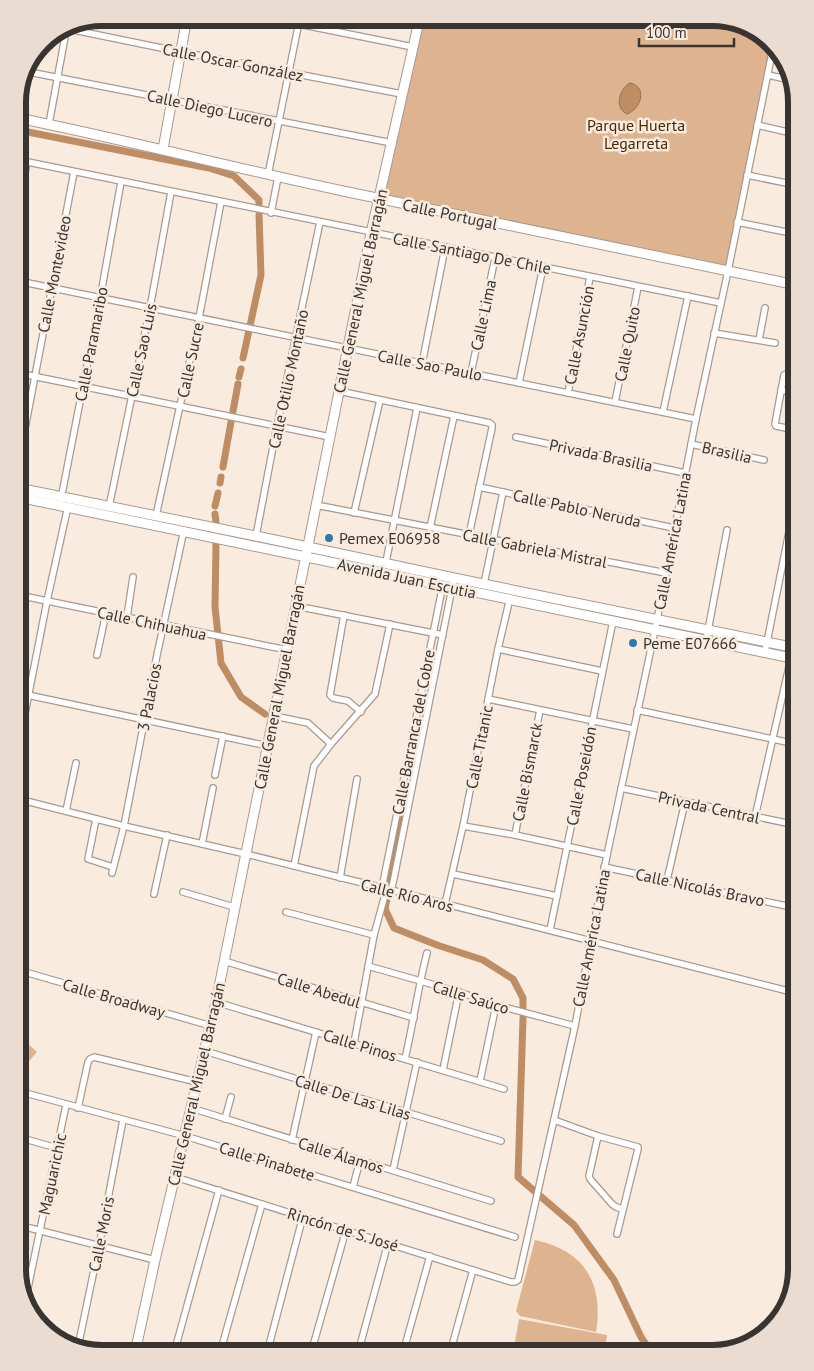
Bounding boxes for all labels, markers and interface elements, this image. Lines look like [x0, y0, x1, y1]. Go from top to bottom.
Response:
scale bar [639, 15, 734, 47]
text: 100 m [646, 23, 687, 42]
street label: Calle Oscar González [161, 39, 305, 85]
street label: Calle Diego Lucero [145, 85, 275, 131]
park label: Parque Huerta Legarreta [587, 115, 685, 153]
street label: Calle General Miguel Barragán [329, 187, 391, 395]
street label: Calle Portugal [401, 194, 500, 234]
street label: Calle Montevideo [33, 214, 75, 334]
street label: Calle Santiago De Chile [391, 228, 553, 278]
street label: Calle Lima [466, 278, 500, 352]
street label: Calle Asunción [560, 284, 598, 386]
street label: Calle Paramaribo [70, 285, 112, 403]
street label: Calle Sao Luis [121, 301, 161, 399]
street label: Calle Quito [610, 305, 644, 383]
street label: Calle Otilio Montaño [263, 308, 313, 450]
street label: Calle Sucre [172, 321, 208, 399]
street label: Calle Sao Paulo [376, 345, 484, 385]
street label: Privada Brasilia [547, 434, 655, 476]
street label: Brasilia [700, 437, 754, 467]
street label: Calle América Latina [649, 470, 695, 612]
street label: Calle Pablo Neruda [511, 485, 643, 531]
street label: Calle Gabriela Mistral [461, 524, 609, 572]
place label: Pemex E06958 [339, 528, 440, 548]
marker: Pemex E06958 [323, 532, 335, 544]
street label: Avenida Juan Escutia [336, 554, 478, 602]
street label: Calle General Miguel Barragán [249, 583, 309, 791]
street label: Calle Chihuahua [95, 602, 209, 644]
place label: Peme E07666 [643, 633, 737, 653]
marker: Peme E07666 [627, 637, 639, 649]
street label: Calle Barranca del Cobre [387, 648, 439, 816]
street label: 3 Palacios [133, 661, 165, 733]
street label: Calle Titanic [461, 703, 497, 791]
street label: Calle Bismarck [508, 721, 546, 823]
street label: Calle Poseidón [562, 725, 600, 827]
street label: Privada Central [656, 786, 762, 828]
street label: Calle Nicolás Bravo [634, 864, 766, 910]
street label: Calle América Latina [568, 867, 614, 1009]
street label: Calle Río Aros [359, 874, 456, 916]
street label: Calle Abedul [275, 968, 363, 1012]
street label: Calle Broadway [60, 974, 168, 1022]
street label: Calle Saúco [430, 976, 512, 1018]
street label: Calle General Miguel Barragán [163, 980, 229, 1188]
street label: Calle Pinos [321, 1024, 399, 1066]
street label: Calle De Las Lilas [293, 1070, 414, 1124]
street label: Maguarichic [34, 1131, 70, 1217]
street label: Calle Álamos [296, 1133, 386, 1178]
street label: Calle Pinabete [217, 1137, 317, 1185]
street label: Calle Moris [84, 1194, 118, 1273]
street label: Rincón de S. José [285, 1203, 401, 1255]

